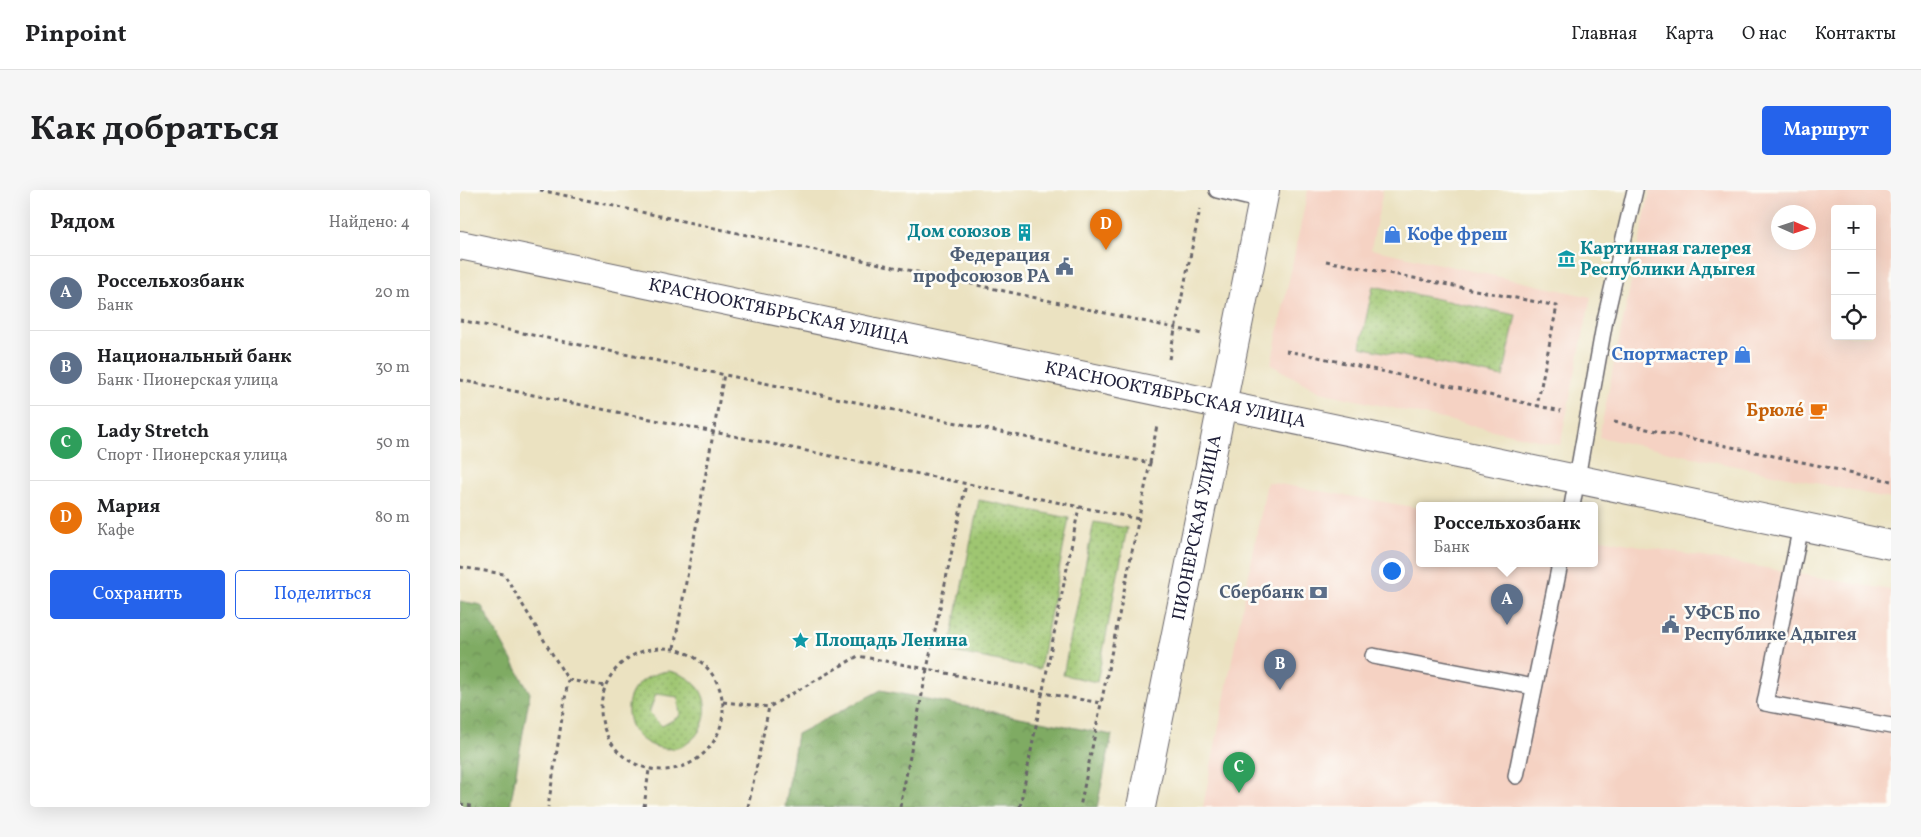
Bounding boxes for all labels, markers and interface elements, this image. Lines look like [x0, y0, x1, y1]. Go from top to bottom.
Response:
text: Pinpoint [25, 18, 127, 52]
text: Главная [1571, 22, 1637, 47]
text: Карта [1665, 22, 1714, 47]
text: О нас [1742, 22, 1787, 47]
text: Контакты [1815, 22, 1896, 47]
text: Как добраться [30, 106, 279, 154]
button: Маршрут [1762, 106, 1891, 155]
north arrow [1771, 205, 1816, 250]
map controls [1831, 205, 1876, 340]
button: + [1831, 205, 1876, 250]
text: Рядом [50, 208, 115, 237]
pin: D [1090, 209, 1122, 250]
text: Найдено: 4 [329, 212, 410, 234]
place label: Дом союзов [907, 220, 1011, 245]
building icon: Дом союзов [1015, 222, 1035, 242]
place label: Кофе фреш [1407, 223, 1507, 248]
shop icon: Кофе фреш [1383, 225, 1403, 245]
place label: Картинная галерея Республики Адыгея [1580, 237, 1755, 283]
place label: Федерация профсоюзов РА [913, 244, 1050, 290]
museum icon: Картинная галерея Республики Адыгея [1556, 249, 1576, 269]
button: − [1831, 250, 1876, 295]
public building icon: Федерация профсоюзов РА [1054, 256, 1074, 276]
text: Россельхозбанк [97, 269, 244, 295]
street label: КРАСНООКТЯБРЬСКАЯ УЛИЦА [646, 272, 912, 352]
text: A [60, 282, 72, 304]
text: 20 m [375, 282, 410, 304]
text: Банк [97, 295, 133, 317]
button: locate [1831, 295, 1876, 340]
place label: Спортмастер [1611, 343, 1728, 368]
text: Национальный банк [97, 344, 292, 370]
shop icon: Спортмастер [1732, 345, 1752, 365]
street label: КРАСНООКТЯБРЬСКАЯ УЛИЦА [1043, 355, 1309, 435]
text: B [61, 357, 71, 379]
text: 30 m [375, 357, 410, 379]
text: Банк · Пионерская улица [97, 370, 279, 392]
place label: Брюлé [1746, 399, 1804, 424]
cafe icon: Брюлé [1808, 401, 1828, 421]
text: Lady Stretch [97, 419, 209, 445]
text: C [61, 432, 71, 454]
text: 50 m [376, 432, 410, 454]
street label: ПИОНЕРСКАЯ УЛИЦА [1166, 432, 1228, 623]
text: Спорт · Пионерская улица [97, 445, 288, 467]
text: Мария [97, 494, 160, 520]
popup [1416, 502, 1598, 567]
text: D [60, 507, 72, 529]
text: 80 m [375, 507, 410, 529]
text: Россельхозбанк [1433, 511, 1581, 537]
text: Кафе [97, 520, 135, 542]
text: Банк [1433, 537, 1469, 559]
your location [1379, 558, 1405, 584]
button: Сохранить [50, 570, 225, 619]
button: Поделиться [235, 570, 410, 619]
place label: Сбербанк [1219, 581, 1304, 606]
bank icon: Сбербанк [1308, 583, 1328, 603]
pin: A [1491, 584, 1523, 625]
place label: УФСБ по Республике Адыгея [1684, 602, 1857, 648]
public building icon: УФСБ по Республике Адыгея [1660, 614, 1680, 634]
place label: Площадь Ленина [815, 629, 968, 654]
place icon: Площадь Ленина [791, 631, 811, 651]
pin: B [1264, 649, 1296, 690]
pin: C [1223, 752, 1255, 793]

